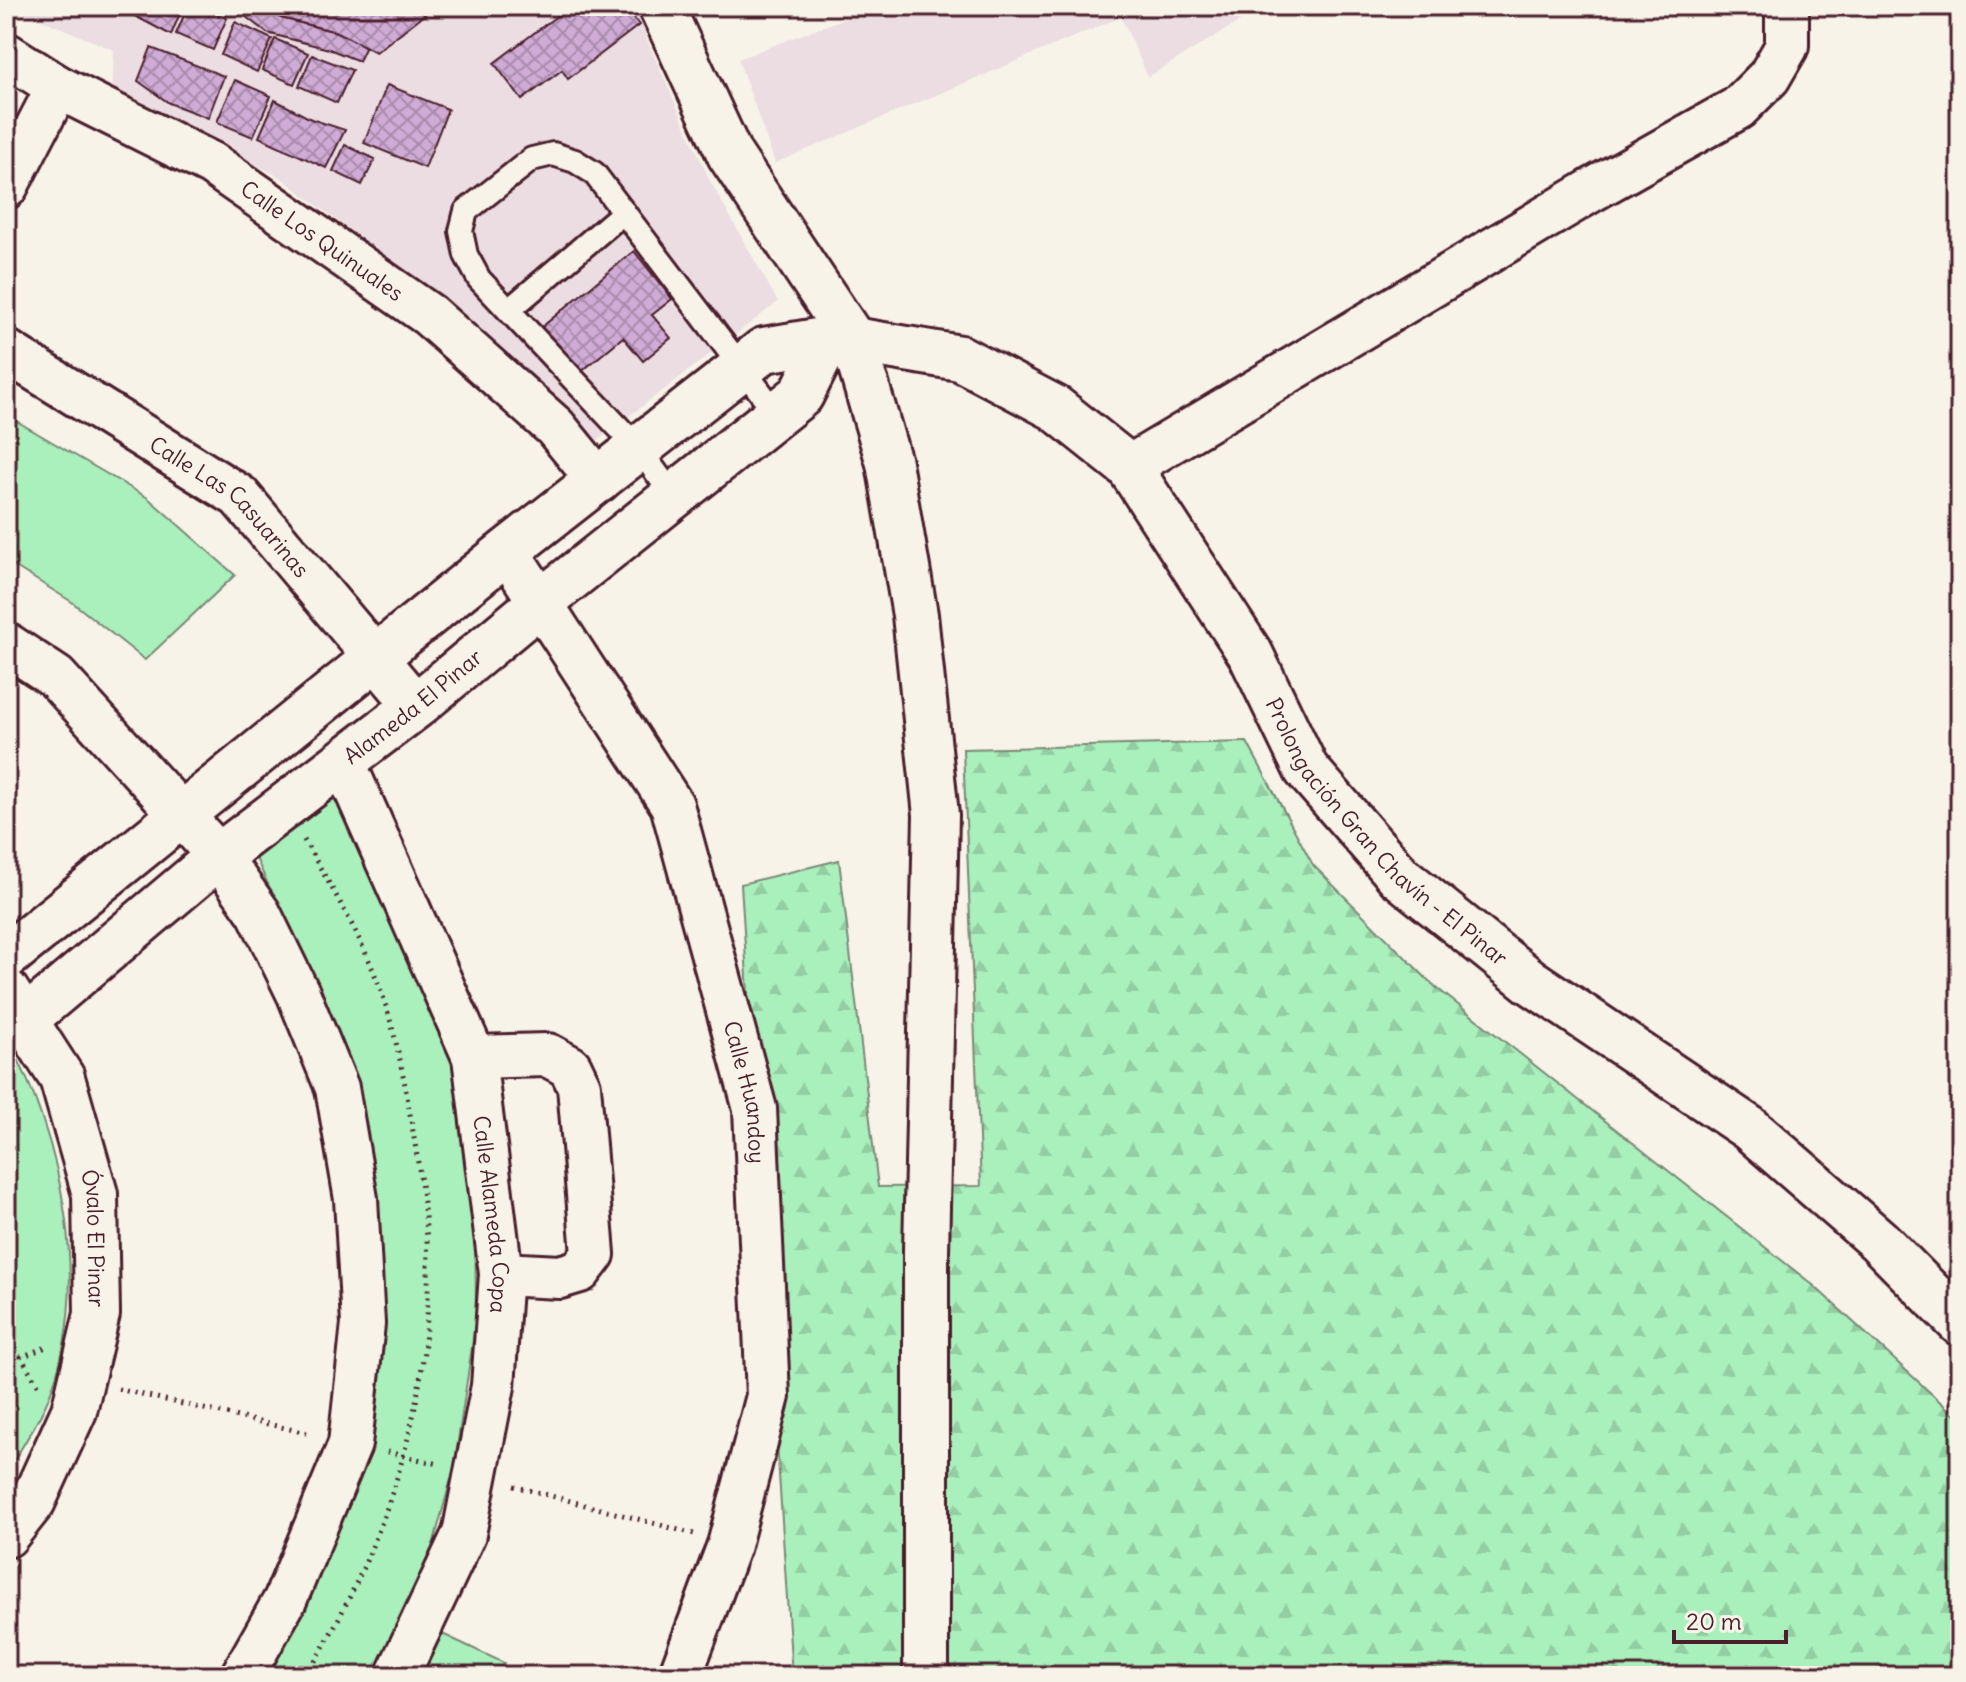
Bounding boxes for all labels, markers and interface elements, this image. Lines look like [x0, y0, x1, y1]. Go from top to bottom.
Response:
street label: Calle Los Quinuales [235, 174, 409, 307]
street label: Calle Las Casuarinas [144, 430, 315, 583]
street label: Alameda El Pinar [338, 643, 488, 770]
street label: Prolongación Gran Chavín - El Pinar [1260, 693, 1513, 972]
street label: Calle Huandoy [718, 1018, 771, 1164]
street label: Calle Alameda Copa [467, 1114, 515, 1314]
street label: Óvalo El Pinar [75, 1166, 111, 1307]
scale bar [1674, 1594, 1786, 1644]
text: 20 m [1686, 1606, 1742, 1636]

